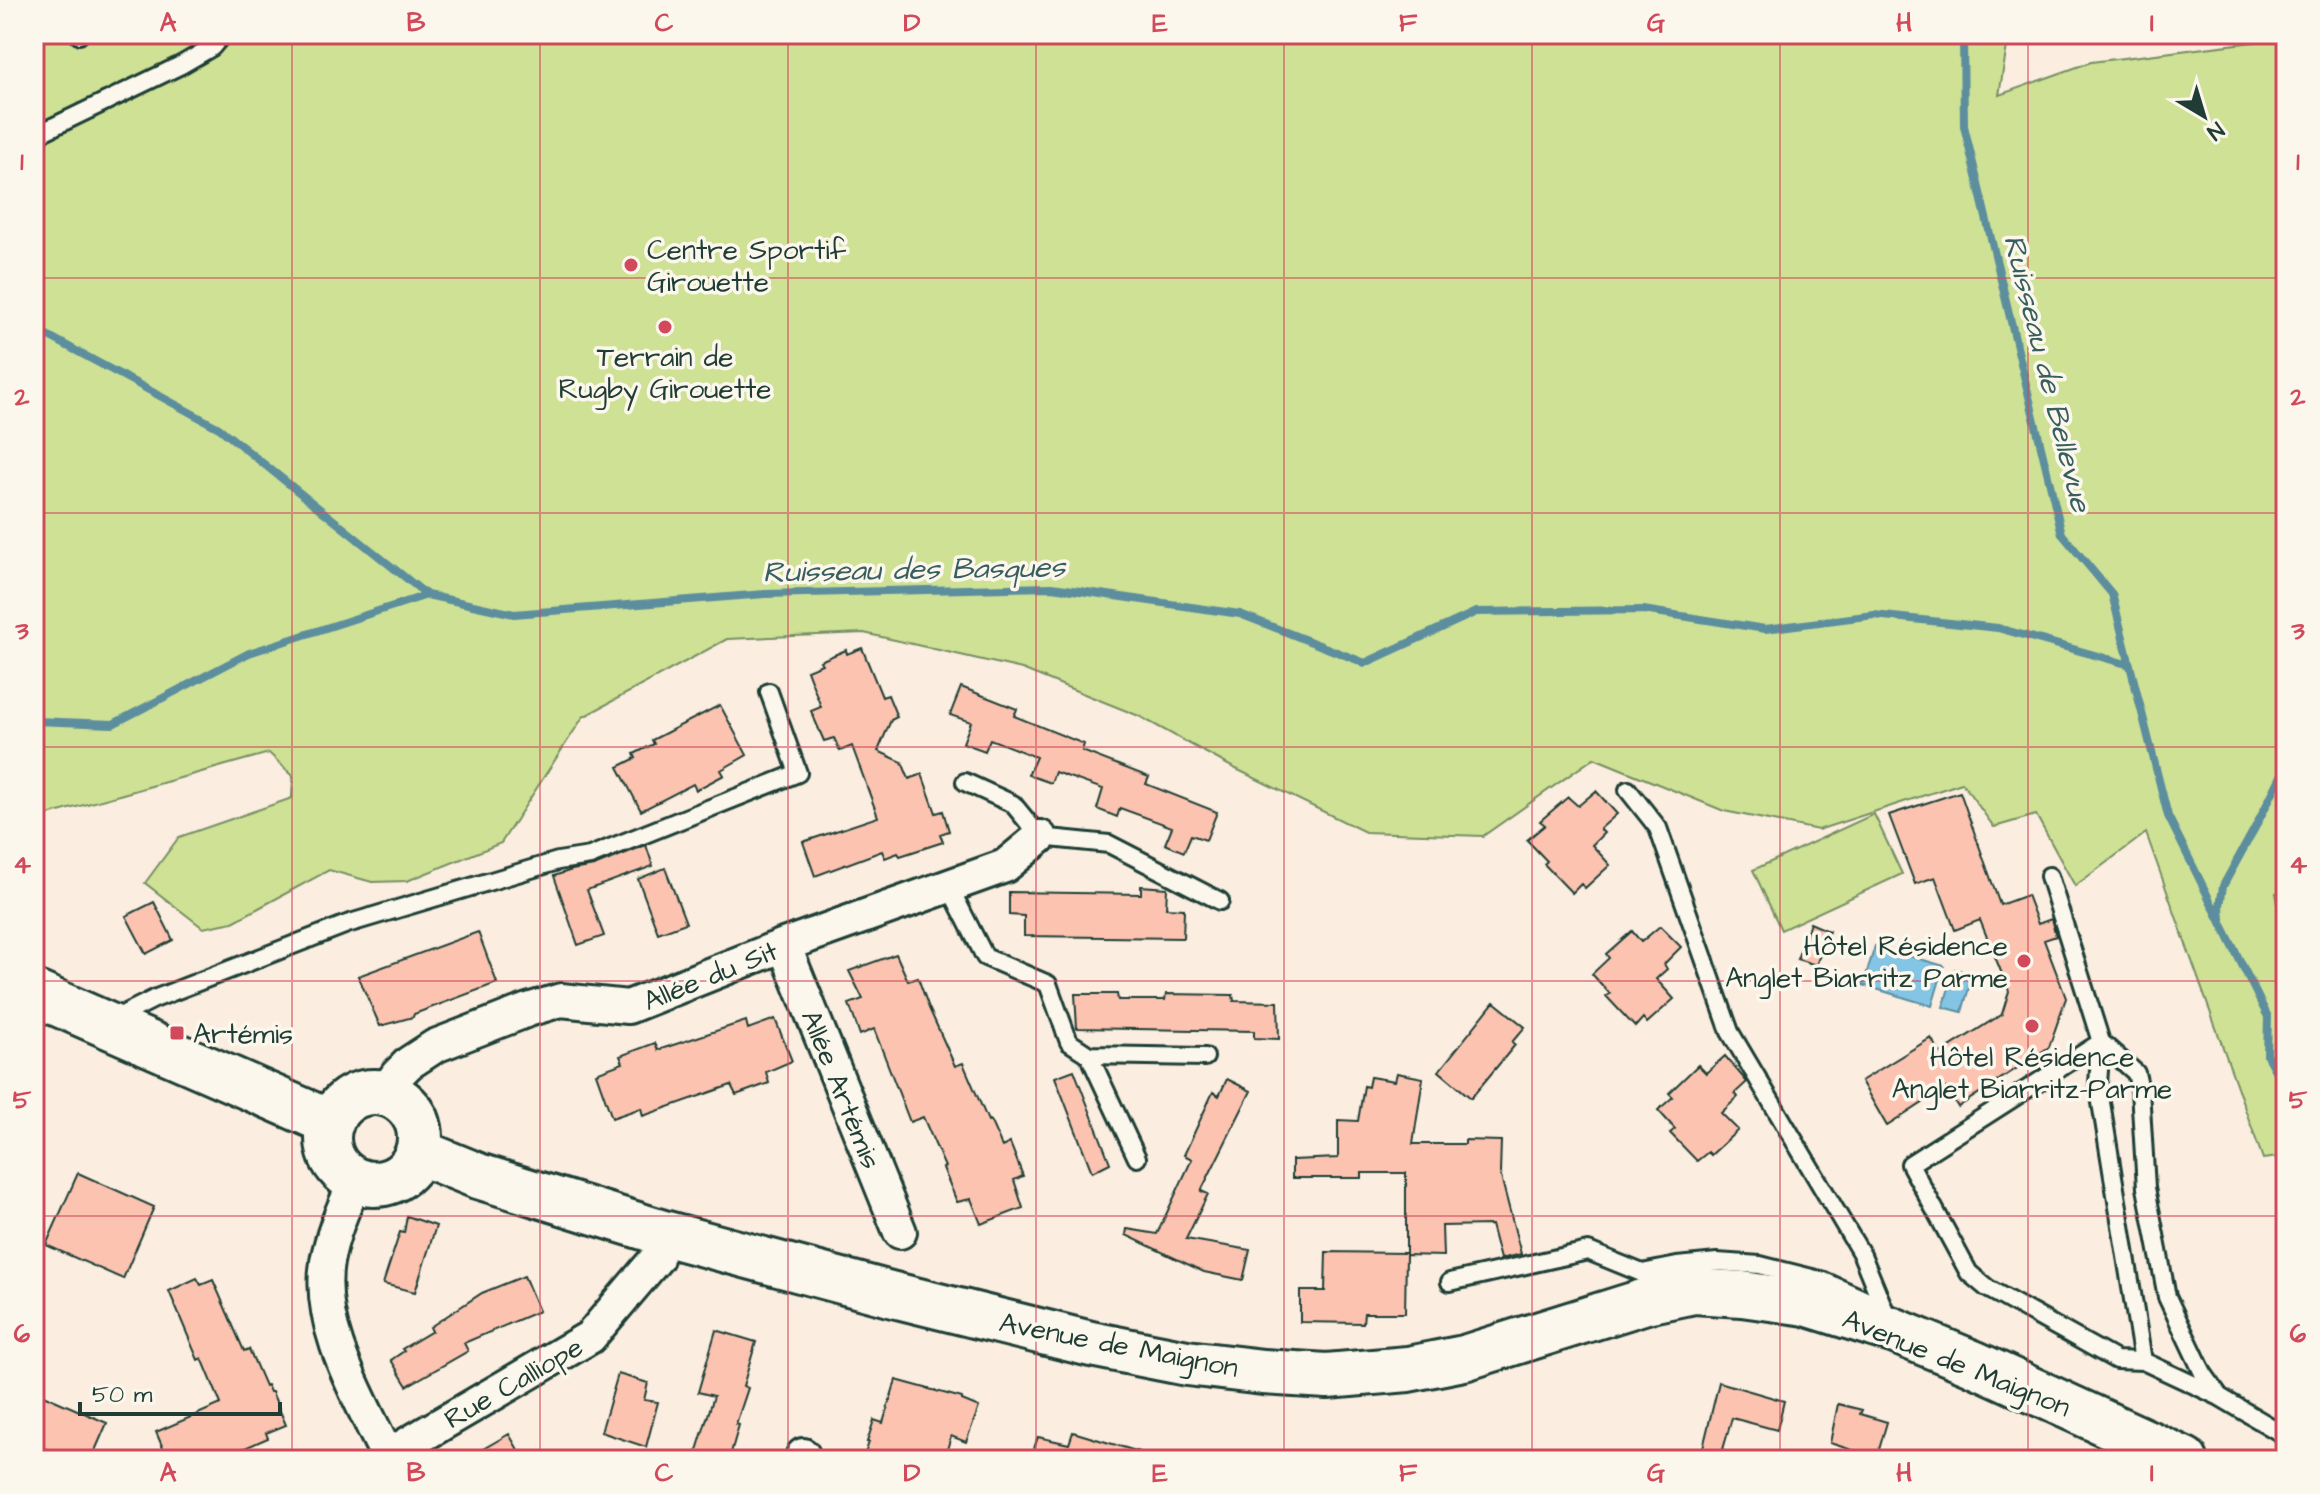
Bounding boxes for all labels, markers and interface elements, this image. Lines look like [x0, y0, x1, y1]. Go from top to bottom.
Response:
text: A [160, 5, 177, 41]
text: B [407, 5, 426, 41]
text: C [655, 5, 674, 41]
text: D [904, 5, 921, 41]
text: E [1152, 5, 1168, 41]
text: F [1399, 5, 1418, 41]
text: G [1647, 5, 1665, 41]
text: H [1896, 5, 1912, 41]
text: I [2150, 5, 2154, 41]
north arrow [2164, 76, 2244, 156]
text: N [2200, 114, 2230, 147]
text: 1 [20, 144, 24, 180]
text: 1 [2296, 144, 2300, 180]
water label: Ruisseau de Bellevue [1992, 230, 2102, 518]
place label: Centre Sportif Girouette [647, 231, 846, 302]
marker: Centre Sportif Girouette [622, 256, 640, 274]
marker: Terrain de Rugby Girouette [656, 318, 674, 336]
place label: Terrain de Rugby Girouette [559, 338, 771, 411]
text: 2 [14, 379, 30, 415]
text: 2 [2290, 379, 2306, 415]
water label: Ruisseau des Basques [763, 546, 1067, 594]
text: 3 [14, 613, 29, 649]
text: 3 [2290, 613, 2305, 649]
text: 4 [13, 847, 31, 883]
text: 4 [2289, 847, 2307, 883]
place label: Hôtel Résidence Anglet Biarritz Parme [1725, 927, 2008, 999]
street label: Allée du Sit [638, 932, 784, 1021]
marker: Hôtel Résidence Anglet Biarritz Parme [2015, 952, 2033, 970]
street label: Allée Artémis [791, 1004, 890, 1175]
place label: Artémis [193, 1015, 293, 1054]
marker: Hôtel Résidence Anglet Biarritz-Parme [2023, 1017, 2041, 1035]
marker: Artémis [168, 1024, 186, 1042]
place label: Hôtel Résidence Anglet Biarritz-Parme [1892, 1038, 2172, 1110]
text: 5 [13, 1082, 32, 1118]
text: 5 [2289, 1082, 2308, 1118]
street label: Avenue de Maignon [1836, 1300, 2076, 1428]
street label: Avenue de Maignon [996, 1303, 1242, 1389]
text: 6 [14, 1316, 31, 1352]
text: 6 [2290, 1316, 2307, 1352]
street label: Rue Calliope [437, 1328, 590, 1439]
scale bar [80, 1366, 280, 1416]
text: 50 m [92, 1378, 153, 1412]
text: A [160, 1455, 177, 1491]
text: B [407, 1455, 426, 1491]
text: C [655, 1455, 674, 1491]
text: D [904, 1455, 921, 1491]
text: E [1152, 1455, 1168, 1491]
text: F [1399, 1455, 1418, 1491]
text: G [1647, 1455, 1665, 1491]
text: H [1896, 1455, 1912, 1491]
text: I [2150, 1455, 2154, 1491]

